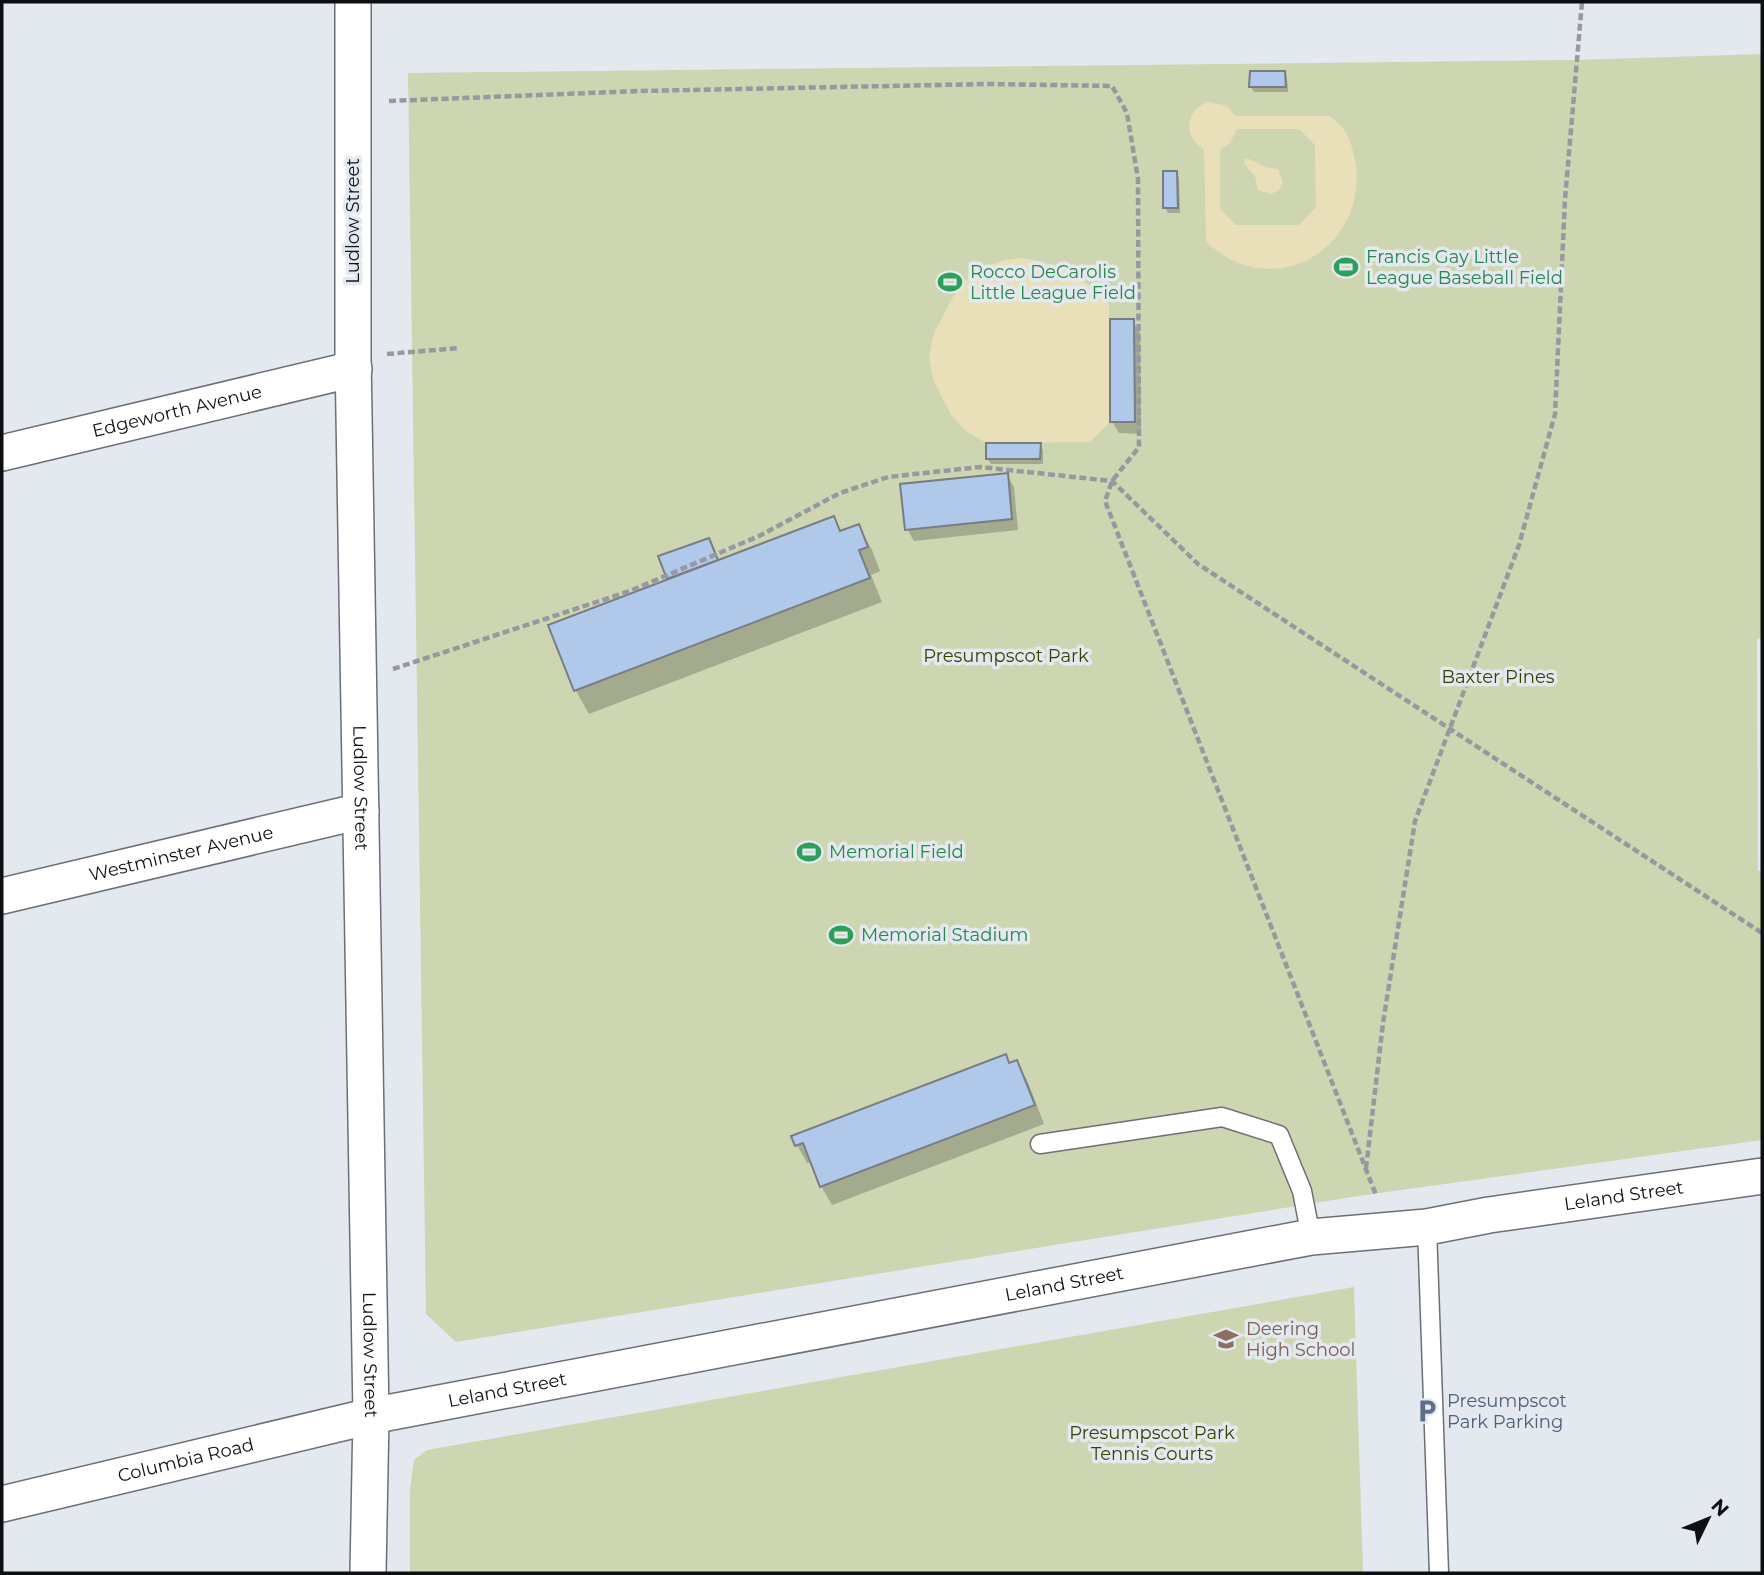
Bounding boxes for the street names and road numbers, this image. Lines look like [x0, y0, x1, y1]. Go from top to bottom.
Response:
street label: Ludlow Street [342, 158, 364, 284]
street label: Edgeworth Avenue [90, 380, 264, 442]
street label: Ludlow Street [348, 725, 372, 851]
street label: Westminster Avenue [87, 821, 276, 886]
street label: Leland Street [1563, 1176, 1685, 1215]
street label: Leland Street [1003, 1262, 1125, 1306]
street label: Ludlow Street [358, 1292, 382, 1418]
street label: Leland Street [446, 1368, 568, 1412]
street label: Columbia Road [116, 1433, 256, 1487]

